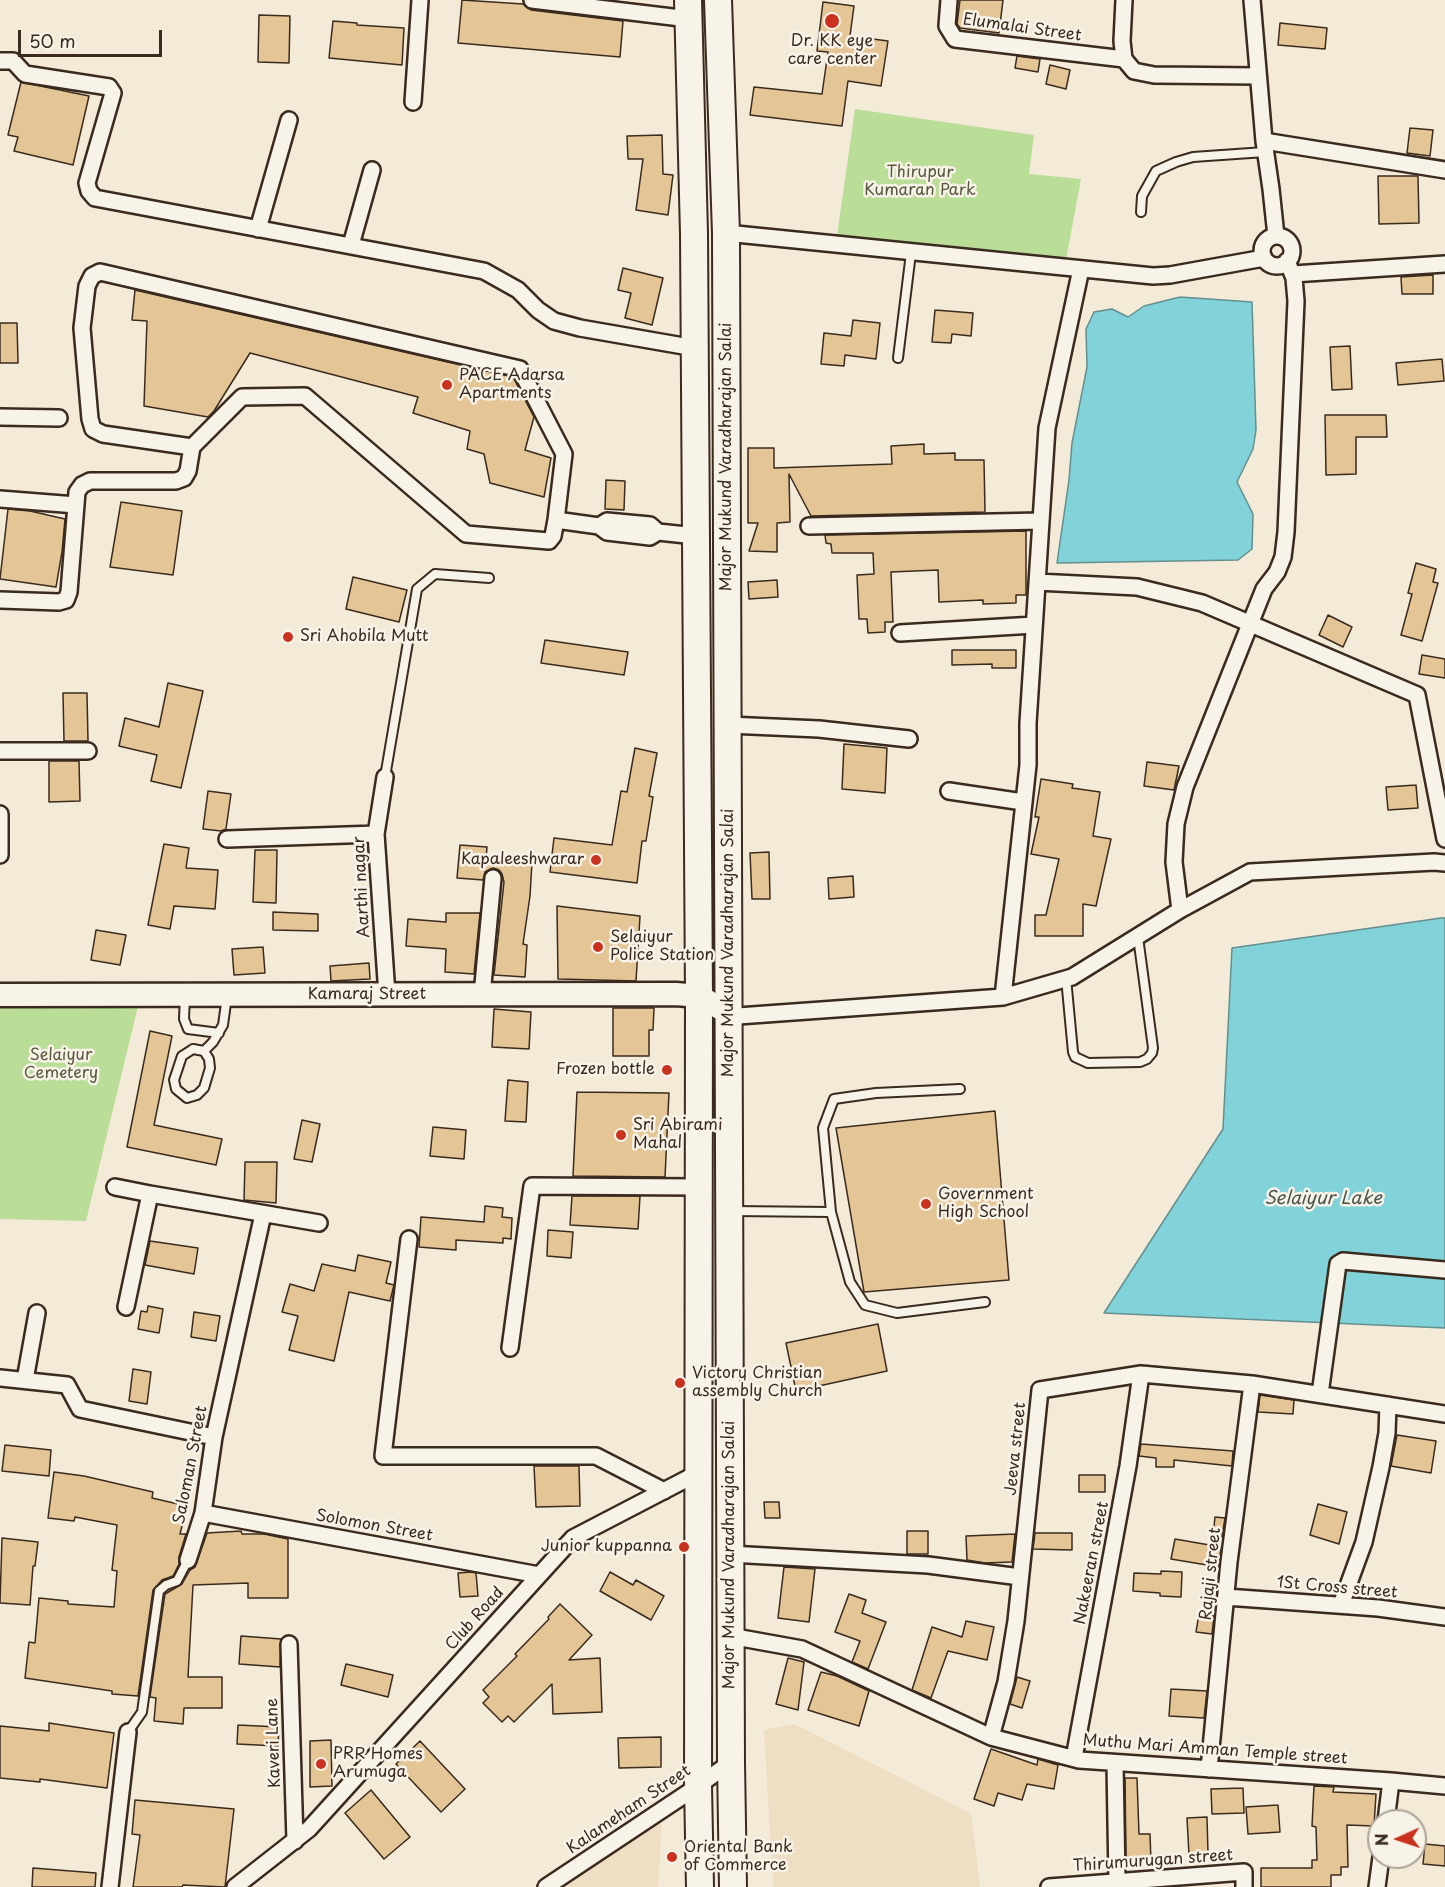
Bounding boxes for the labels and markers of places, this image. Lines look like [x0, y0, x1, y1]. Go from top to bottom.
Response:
marker: Dr. KK eye care center [823, 12, 841, 30]
place label: Dr. KK eye care center [788, 32, 876, 70]
place label: PACE Adarsa Apartments [459, 366, 565, 404]
marker: PACE Adarsa Apartments [440, 378, 454, 392]
place label: Sri Ahobila Mutt [300, 627, 428, 647]
marker: Sri Ahobila Mutt [281, 630, 295, 644]
place label: Kapaleeshwarar [461, 850, 584, 870]
marker: Kapaleeshwarar [589, 853, 603, 867]
place label: Selaiyur Police Station [610, 928, 714, 966]
marker: Selaiyur Police Station [591, 940, 605, 954]
place label: Frozen bottle [556, 1060, 655, 1080]
marker: Frozen bottle [660, 1063, 674, 1077]
place label: Sri Abirami Mahal [633, 1116, 723, 1154]
marker: Sri Abirami Mahal [614, 1128, 628, 1142]
place label: Government High School [938, 1185, 1034, 1223]
marker: Government High School [919, 1197, 933, 1211]
place label: Victory Christian assembly Church [692, 1364, 823, 1402]
marker: Victory Christian assembly Church [673, 1376, 687, 1390]
place label: Junior kuppanna [541, 1537, 672, 1557]
marker: Junior kuppanna [677, 1540, 691, 1554]
place label: PRR Homes Arumuga [333, 1745, 423, 1783]
marker: PRR Homes Arumuga [314, 1757, 328, 1771]
place label: Oriental Bank of Commerce [684, 1838, 793, 1876]
marker: Oriental Bank of Commerce [665, 1850, 679, 1864]

